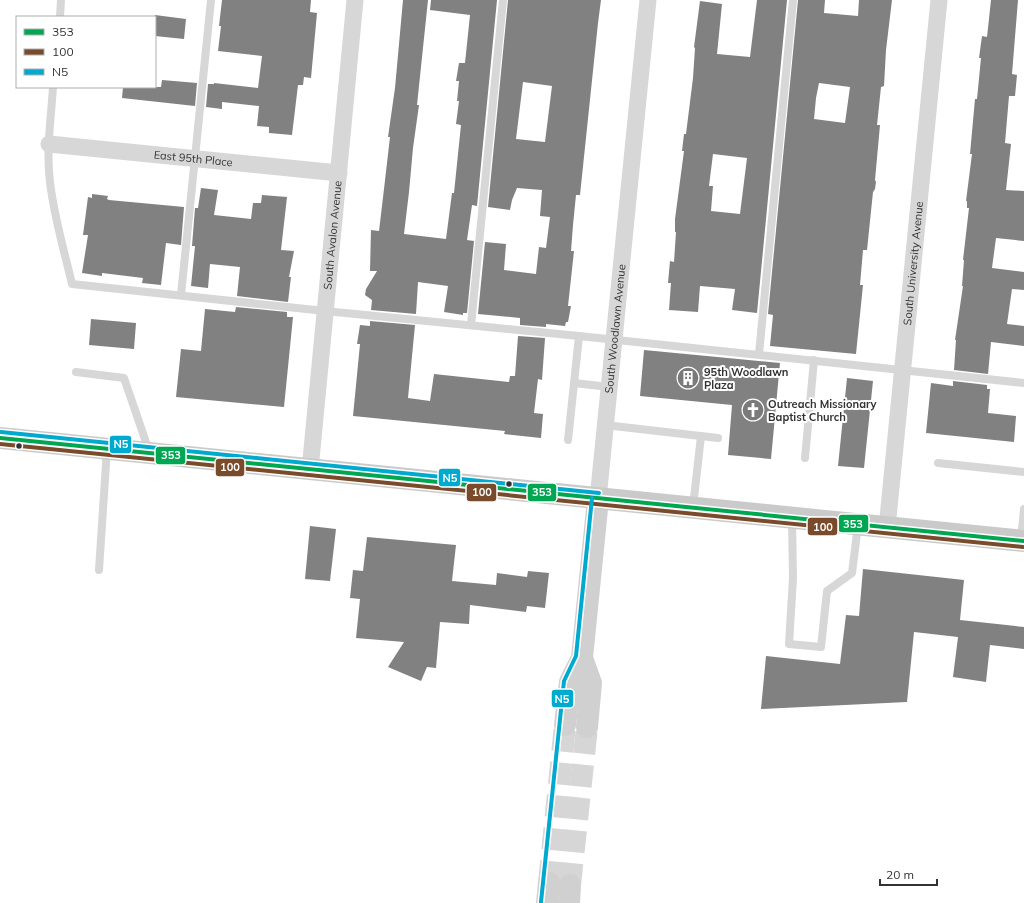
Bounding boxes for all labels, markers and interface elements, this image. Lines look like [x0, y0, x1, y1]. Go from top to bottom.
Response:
legend [16, 16, 156, 88]
text: 353 [52, 24, 74, 39]
text: 100 [52, 44, 74, 59]
text: N5 [52, 64, 68, 79]
street label: East 95th Place [153, 148, 233, 169]
street label: South Avalon Avenue [320, 180, 345, 290]
street label: South University Avenue [900, 201, 926, 326]
street label: South Woodlawn Avenue [602, 264, 628, 394]
building icon: 95th Woodlawn Plaza [675, 365, 701, 391]
place label: 95th Woodlawn Plaza [704, 365, 788, 392]
church icon: Outreach Missionary Baptist Church [740, 397, 766, 423]
place label: Outreach Missionary Baptist Church [768, 397, 877, 424]
line badge: N5 [109, 435, 132, 454]
text: N5 [114, 437, 129, 451]
unlabelled marker [14, 441, 24, 451]
line badge: 353 [155, 446, 186, 465]
text: 353 [161, 448, 181, 462]
line badge: 100 [215, 458, 245, 477]
text: 100 [220, 460, 240, 474]
line badge: N5 [438, 468, 461, 487]
text: N5 [443, 471, 458, 485]
unlabelled marker [504, 479, 514, 489]
line badge: 100 [466, 483, 497, 502]
line badge: 353 [527, 483, 557, 502]
text: 100 [472, 485, 492, 499]
text: 353 [532, 485, 552, 499]
line badge: 353 [838, 514, 869, 533]
line badge: 100 [807, 517, 838, 536]
text: 353 [843, 517, 863, 531]
text: 100 [813, 520, 833, 534]
line badge: N5 [551, 689, 574, 708]
text: N5 [555, 692, 570, 706]
scale bar [880, 861, 937, 887]
text: 20 m [886, 867, 914, 882]

